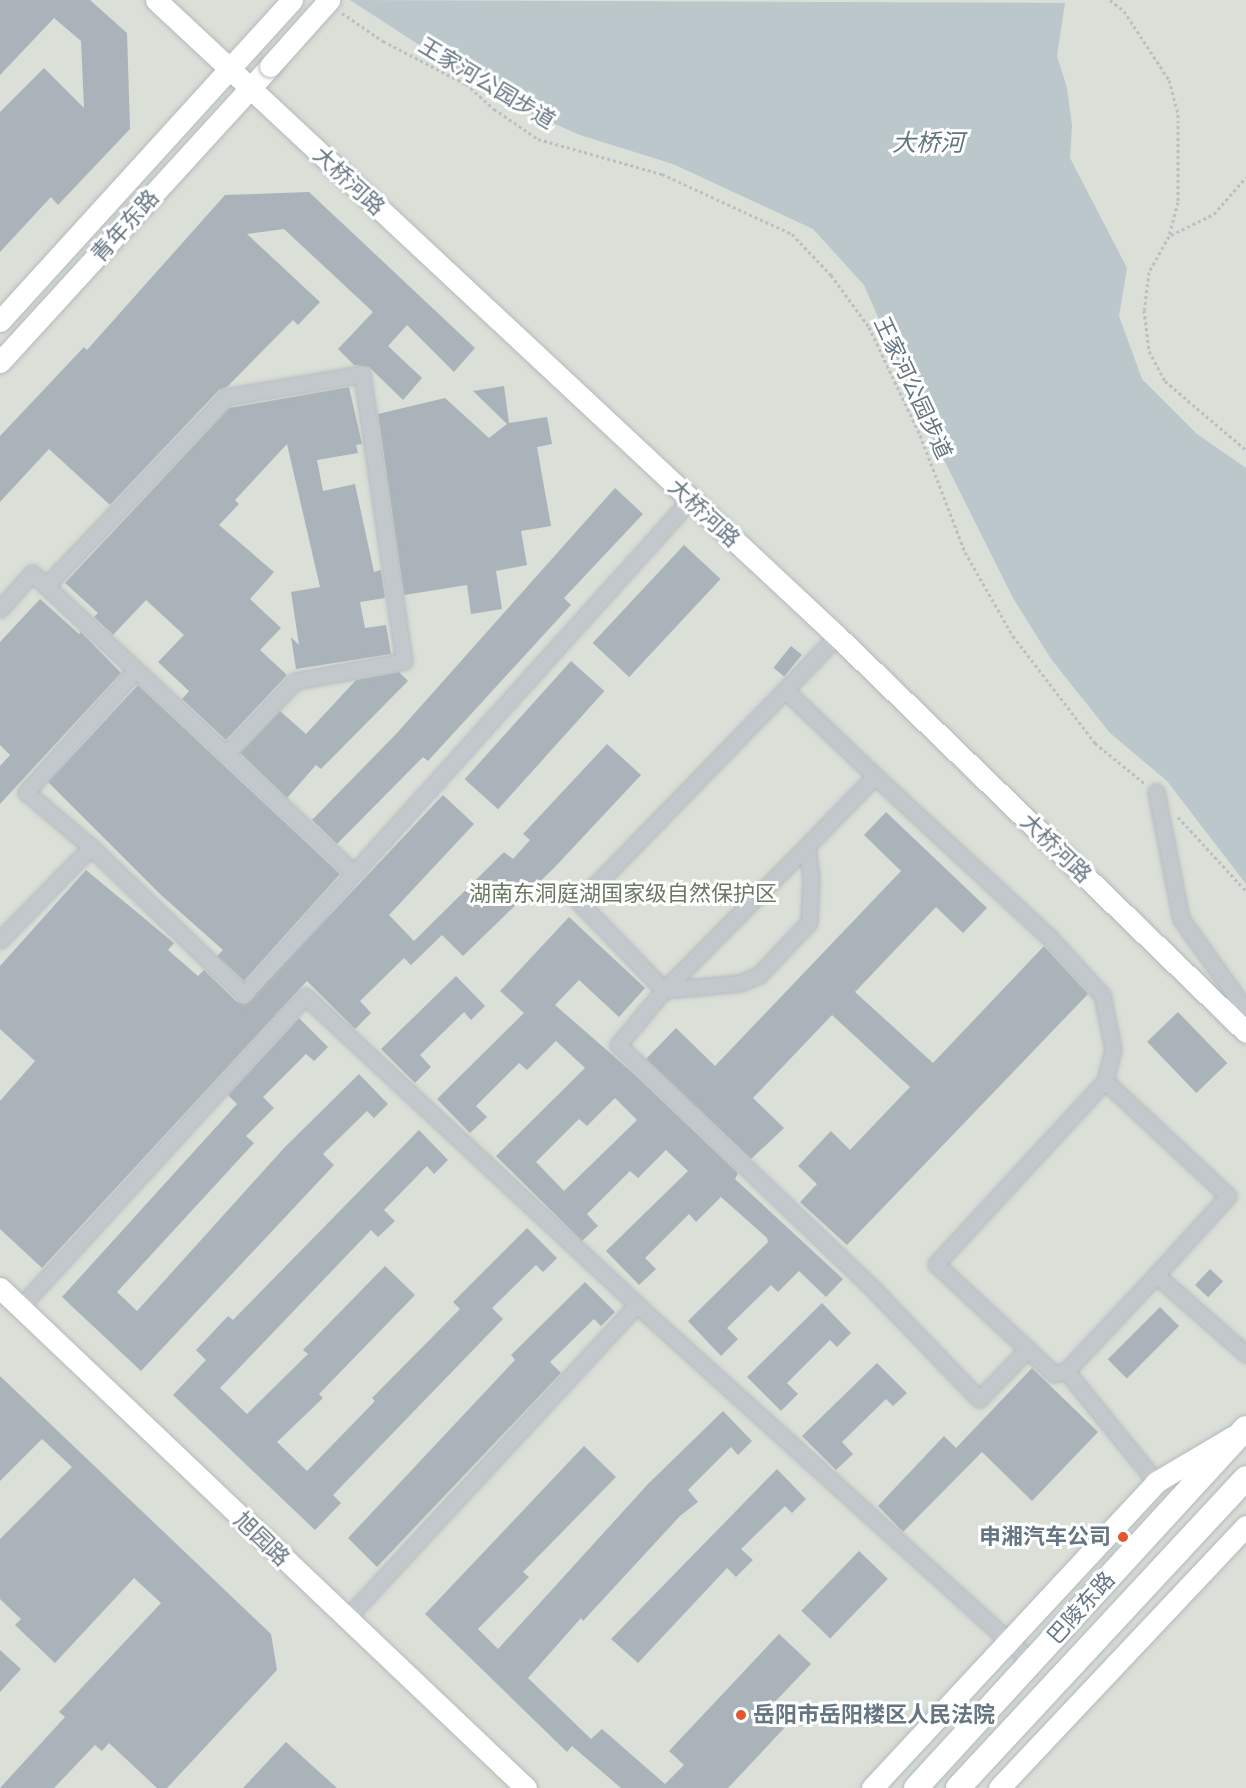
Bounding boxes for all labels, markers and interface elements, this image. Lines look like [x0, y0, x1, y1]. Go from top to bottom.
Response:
street label: 王家河公园步道 [414, 32, 560, 134]
water label: 大桥河 [892, 129, 964, 157]
street label: 大桥河路 [308, 141, 390, 221]
street label: 青年东路 [86, 184, 164, 268]
street label: 王家河公园步道 [868, 313, 958, 463]
street label: 大桥河路 [663, 473, 745, 553]
street label: 大桥河路 [1015, 808, 1097, 888]
park label: 湖南东洞庭湖国家级自然保护区 [469, 881, 777, 907]
street label: 旭园路 [229, 1507, 295, 1571]
place label: 申湘汽车公司 [979, 1524, 1111, 1550]
marker: 申湘汽车公司 [1116, 1530, 1130, 1544]
street label: 巴陵东路 [1042, 1566, 1120, 1650]
place label: 岳阳市岳阳楼区人民法院 [753, 1702, 995, 1728]
marker: 岳阳市岳阳楼区人民法院 [734, 1708, 748, 1722]

